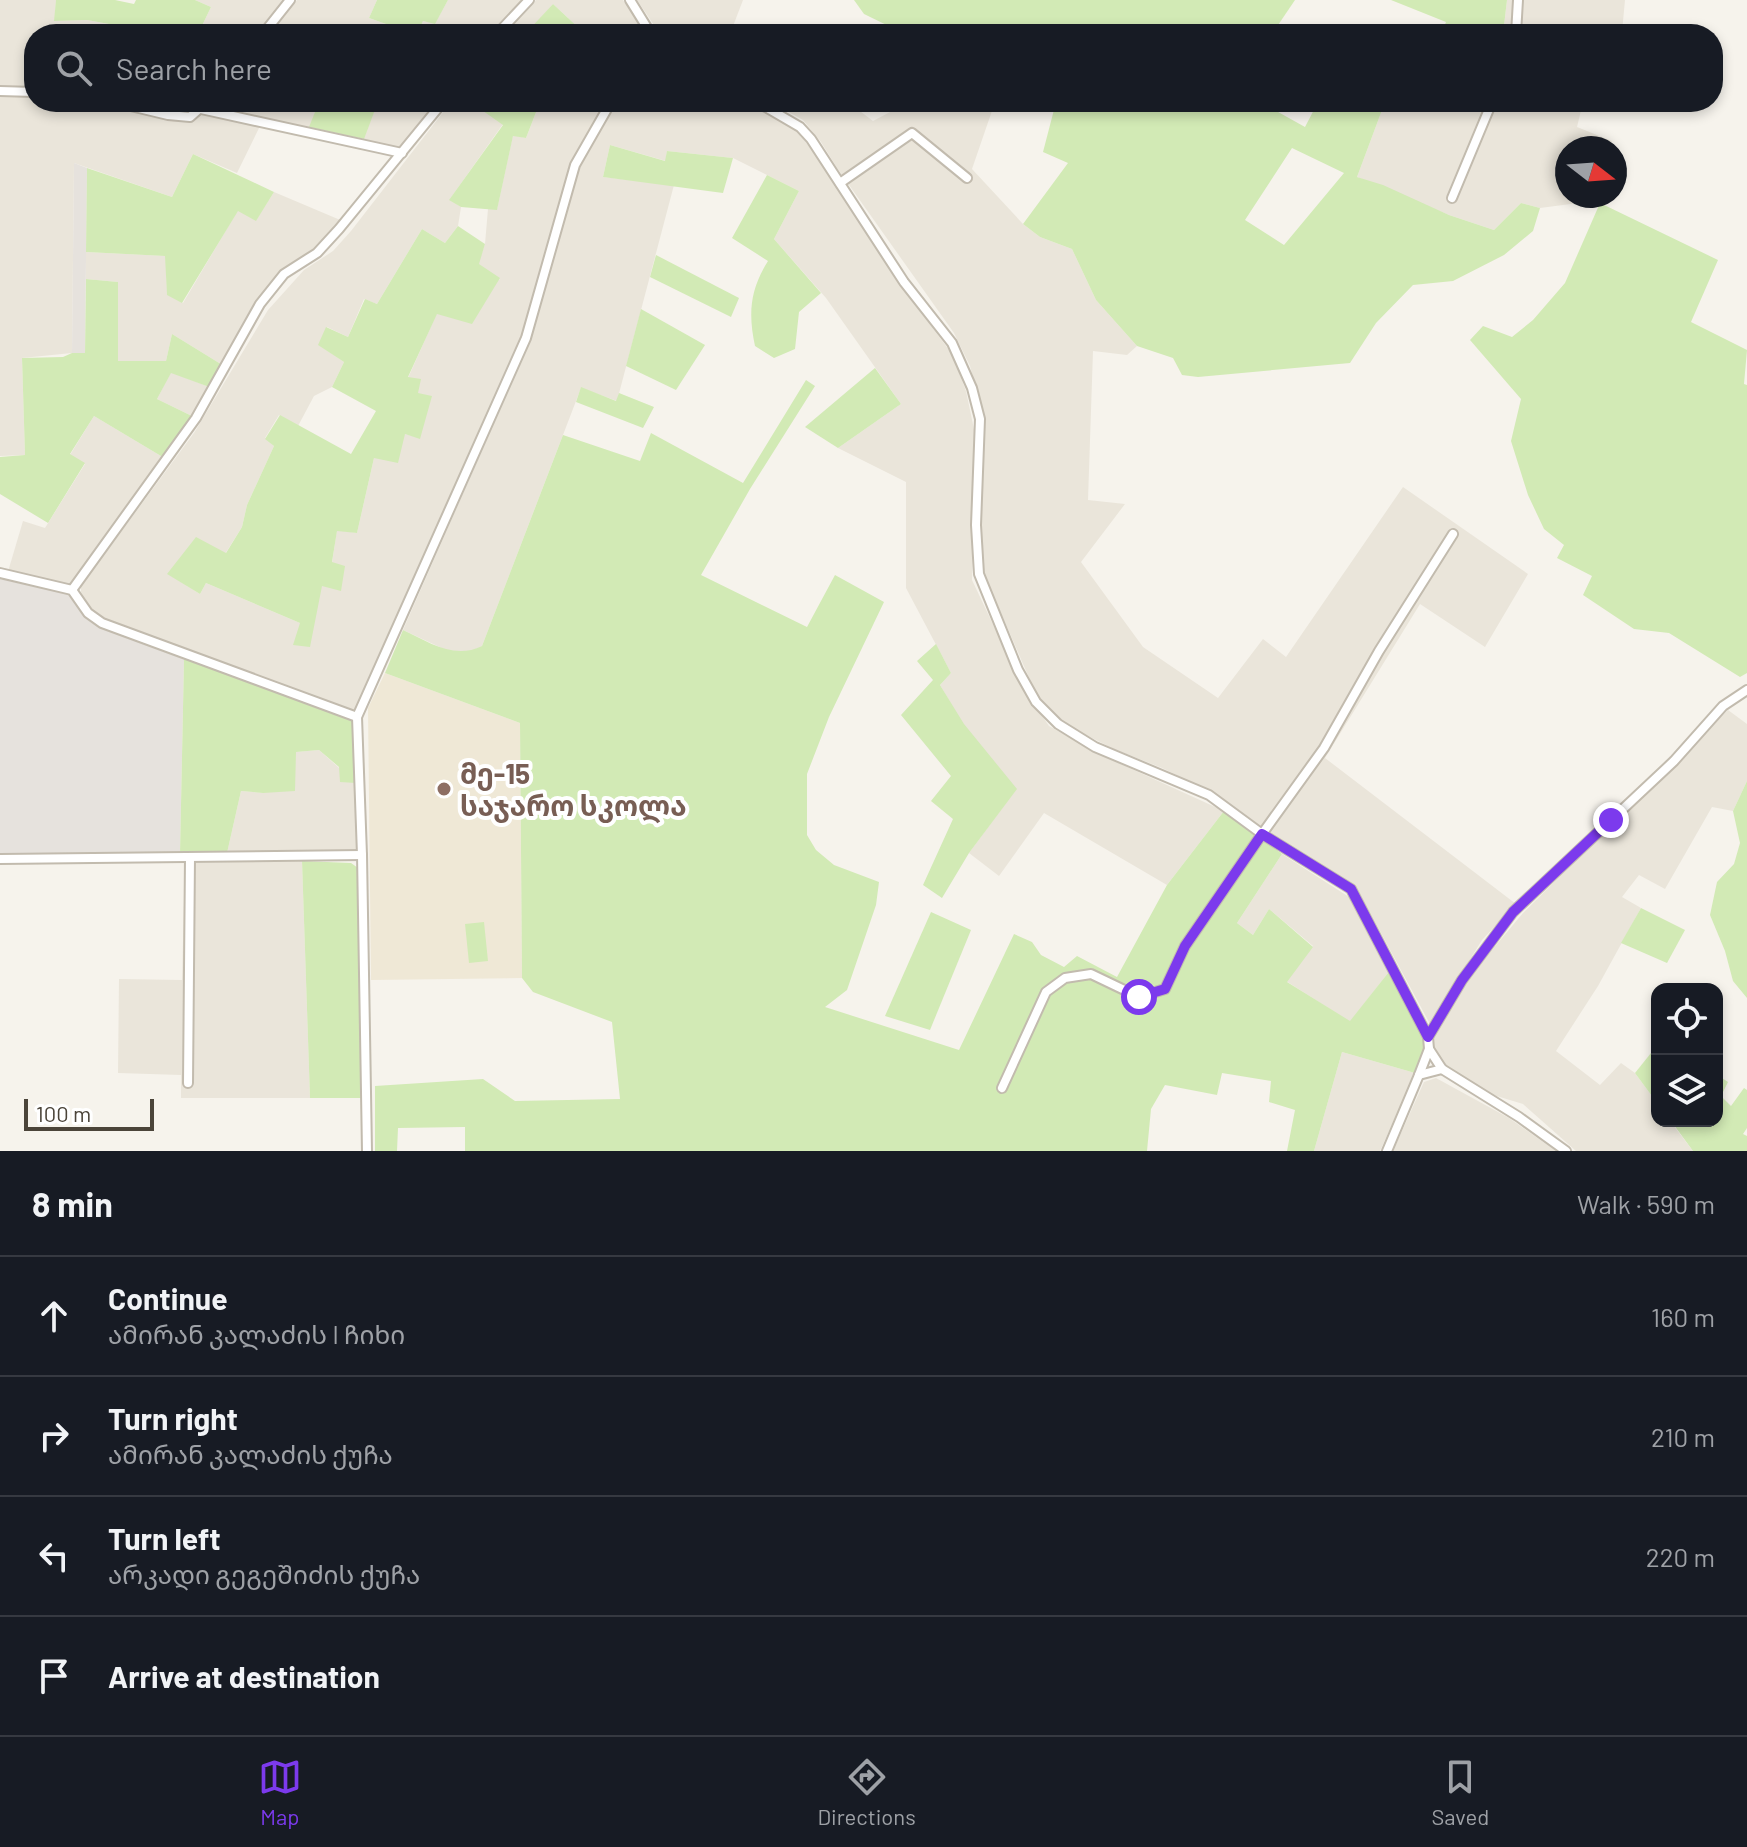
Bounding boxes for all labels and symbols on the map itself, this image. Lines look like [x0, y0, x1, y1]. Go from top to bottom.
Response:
north arrow [1555, 136, 1627, 208]
place label: მე-15 საჯარო სკოლა [460, 756, 687, 824]
marker: მე-15 საჯარო სკოლა [435, 780, 453, 798]
route end [1593, 802, 1629, 838]
route start [1121, 979, 1157, 1015]
scale bar [24, 1095, 154, 1131]

